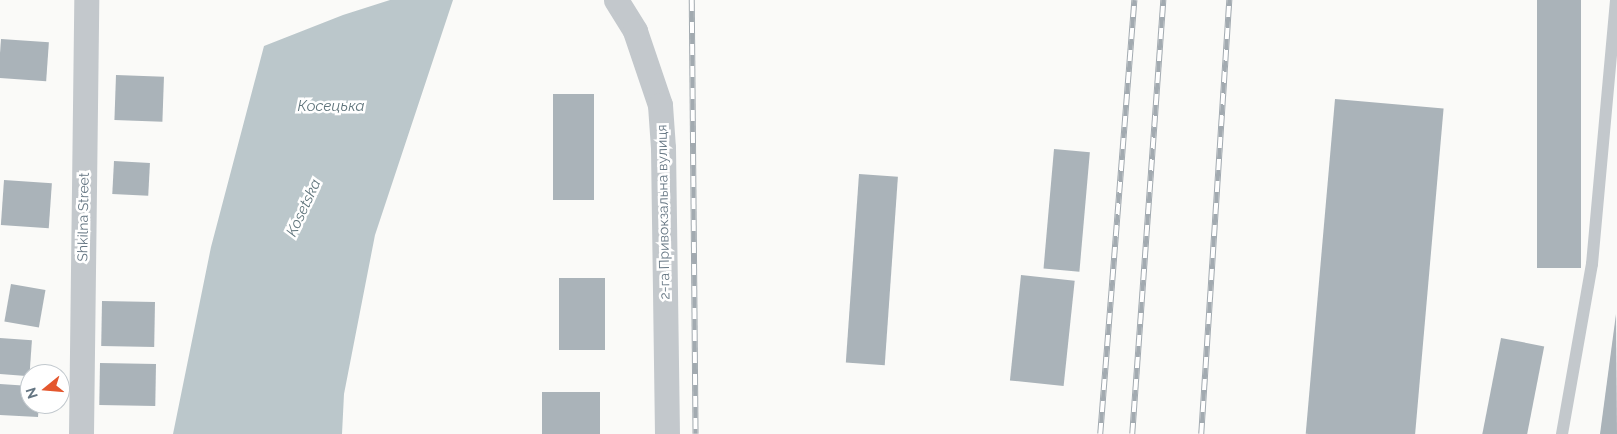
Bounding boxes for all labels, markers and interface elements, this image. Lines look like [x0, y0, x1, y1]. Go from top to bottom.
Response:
water label: Косецька [297, 98, 365, 116]
street label: 2-га Привокзальна вулиця [653, 124, 673, 300]
street label: Shkilna Street [74, 172, 92, 262]
water label: Kosetska [283, 177, 325, 239]
north arrow [20, 364, 70, 414]
text: N [22, 386, 41, 401]

